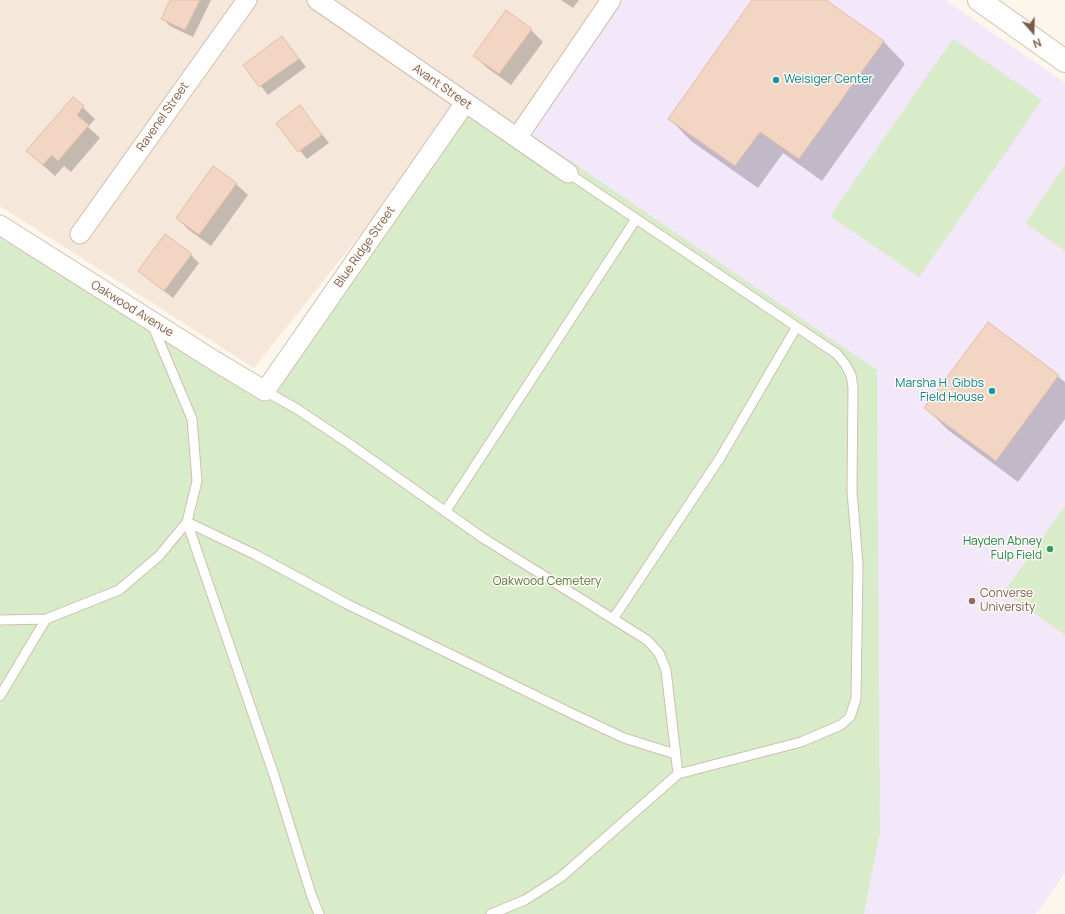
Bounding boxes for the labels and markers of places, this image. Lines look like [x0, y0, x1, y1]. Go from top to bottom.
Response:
place label: Weisiger Center [784, 73, 873, 87]
marker: Weisiger Center [771, 75, 781, 85]
place label: Marsha H. Gibbs Field House [895, 377, 984, 405]
marker: Marsha H. Gibbs Field House [987, 386, 997, 396]
place label: Hayden Abney Fulp Field [963, 535, 1042, 563]
marker: Hayden Abney Fulp Field [1045, 544, 1055, 554]
place label: Converse University [980, 587, 1035, 615]
marker: Converse University [967, 596, 977, 606]

